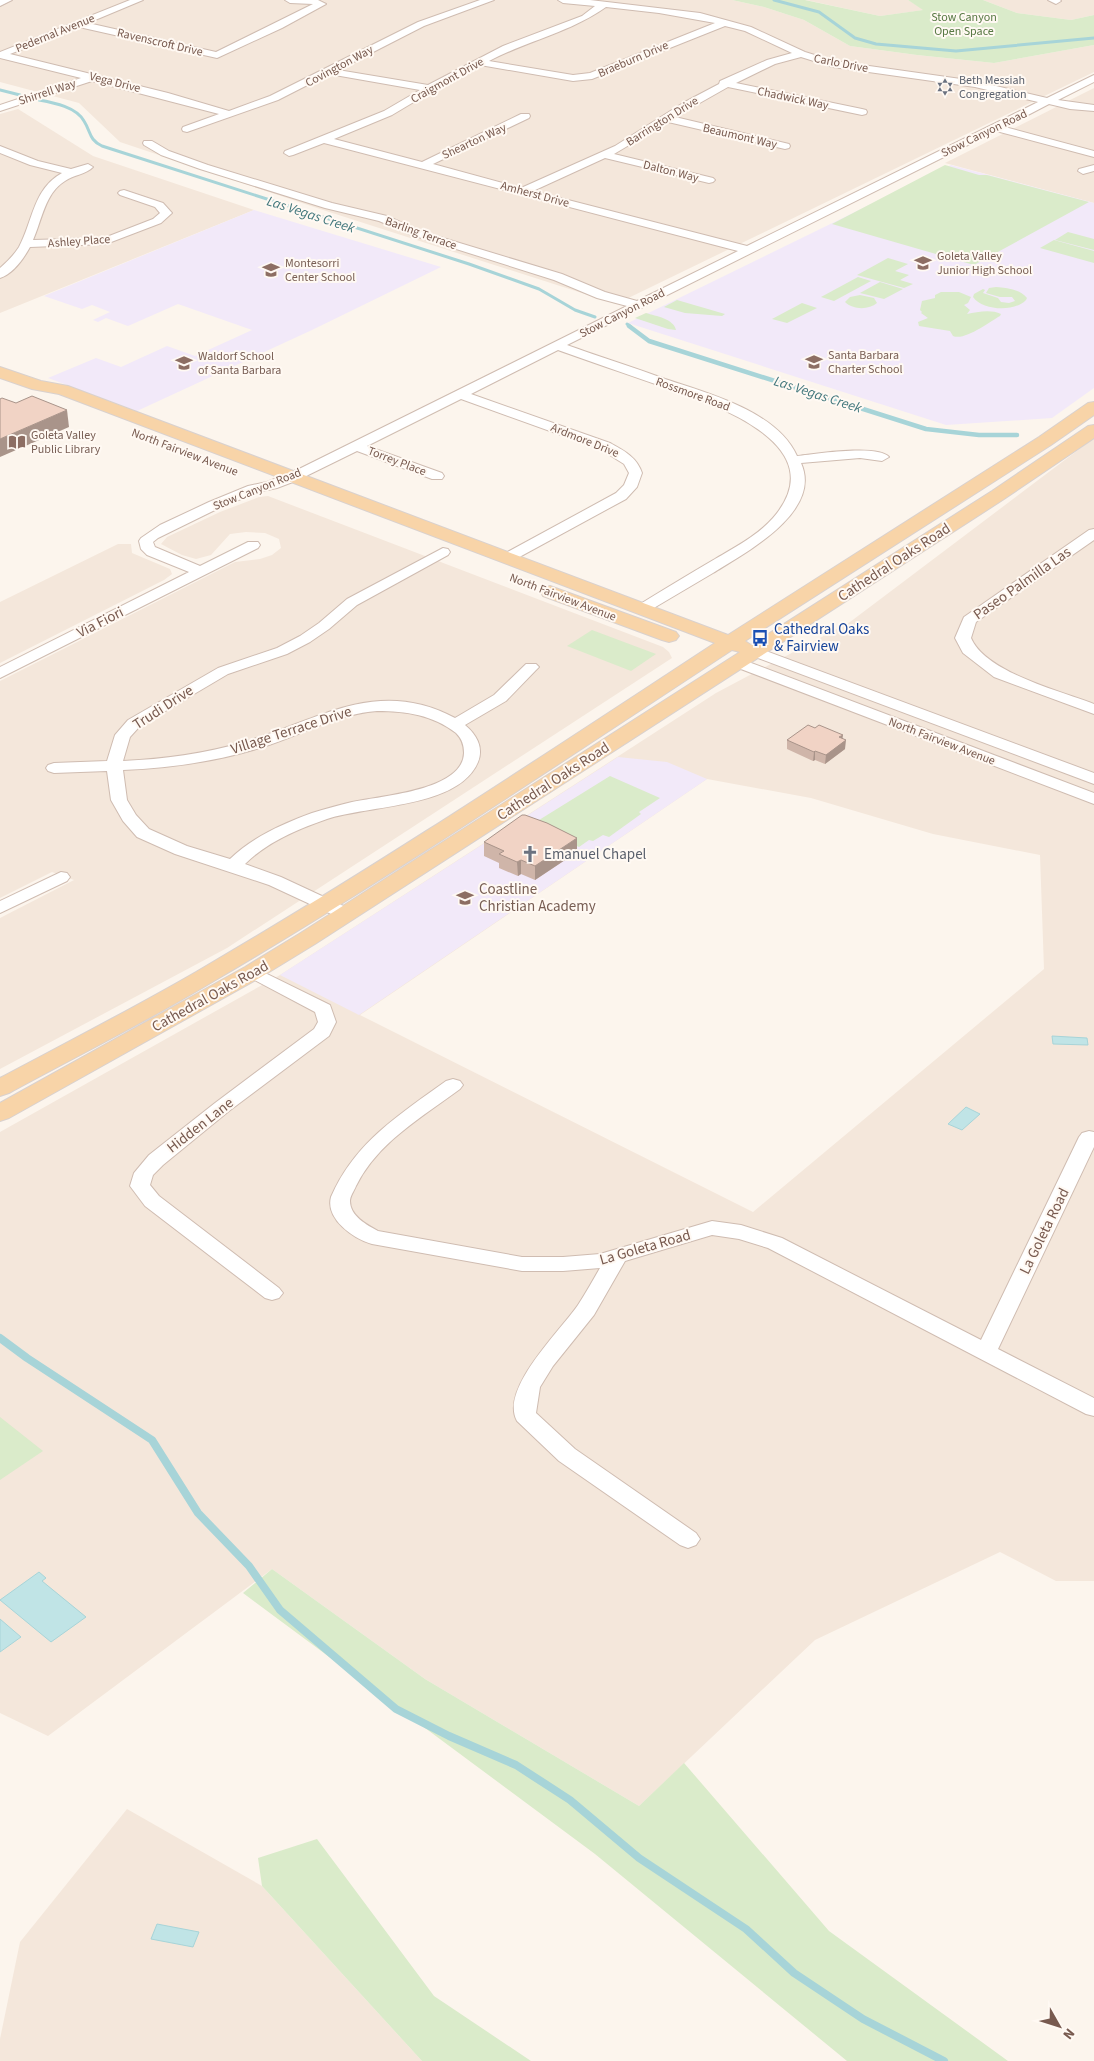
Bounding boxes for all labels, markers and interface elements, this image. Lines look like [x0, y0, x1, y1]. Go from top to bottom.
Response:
park label: Stow Canyon Open Space [931, 9, 997, 40]
street label: Pedernal Avenue [13, 10, 97, 57]
street label: Ravenscroft Drive [115, 24, 204, 61]
street label: Braeburn Drive [595, 37, 671, 82]
street label: Covington Way [302, 41, 377, 91]
street label: Carlo Drive [812, 50, 870, 77]
street label: Craigmont Drive [408, 53, 487, 108]
street label: Vega Drive [88, 68, 142, 97]
place label: Beth Messiah Congregation [959, 72, 1027, 103]
street label: Shirrell Way [16, 75, 78, 110]
synagogue icon: Beth Messiah Congregation [935, 77, 955, 97]
street label: Chadwick Way [756, 83, 830, 114]
street label: Barrington Drive [623, 92, 702, 150]
street label: Stow Canyon Road [938, 105, 1030, 162]
street label: Shearton Way [439, 119, 510, 164]
street label: Beaumont Way [701, 120, 779, 153]
street label: Dalton Way [641, 156, 701, 187]
street label: Amherst Drive [499, 177, 571, 212]
water label: Las Vegas Creek [264, 191, 358, 239]
street label: Barling Terrace [383, 213, 459, 254]
street label: Ashley Place [47, 231, 111, 252]
place label: Goleta Valley Junior High School [937, 248, 1032, 279]
school or university icon: Goleta Valley Junior High School [913, 253, 933, 273]
place label: Montesorri Center School [285, 255, 355, 286]
school or university icon: Montesorri Center School [261, 260, 281, 280]
street label: Stow Canyon Road [577, 285, 668, 342]
place label: Santa Barbara Charter School [828, 347, 902, 378]
place label: Waldorf School of Santa Barbara [198, 348, 281, 379]
school or university icon: Santa Barbara Charter School [804, 352, 824, 372]
school or university icon: Waldorf School of Santa Barbara [174, 353, 194, 373]
water label: Las Vegas Creek [771, 371, 865, 419]
street label: Rossmore Road [653, 373, 732, 416]
street label: Ardmore Drive [548, 419, 621, 462]
street label: North Fairview Avenue [129, 424, 241, 481]
place label: Goleta Valley Public Library [31, 427, 101, 458]
library icon: Goleta Valley Public Library [7, 432, 27, 452]
street label: Torrey Place [365, 443, 429, 480]
street label: Stow Canyon Road [211, 464, 304, 515]
street label: Cathedral Oaks Road [834, 518, 955, 607]
street label: Paseo Palmilla Las [969, 542, 1075, 625]
street label: North Fairview Avenue [507, 569, 619, 626]
street label: Via Fiori [73, 602, 127, 643]
place label: Cathedral Oaks & Fairview [774, 619, 869, 657]
bus stop icon: Cathedral Oaks & Fairview [750, 628, 770, 648]
street label: Trudi Drive [129, 680, 198, 735]
street label: Village Terrace Drive [228, 701, 354, 760]
street label: North Fairview Avenue [886, 713, 998, 770]
street label: Cathedral Oaks Road [493, 737, 614, 826]
church icon: Emanuel Chapel [520, 844, 540, 864]
place label: Emanuel Chapel [544, 844, 647, 865]
place label: Coastline Christian Academy [479, 879, 596, 917]
school or university icon: Coastline Christian Academy [455, 888, 475, 908]
street label: Cathedral Oaks Road [148, 956, 272, 1037]
street label: Hidden Lane [163, 1093, 238, 1158]
street label: La Goleta Road [1014, 1184, 1074, 1278]
street label: La Goleta Road [597, 1224, 693, 1271]
north arrow [1034, 2001, 1084, 2051]
text: N [1058, 2024, 1079, 2043]

